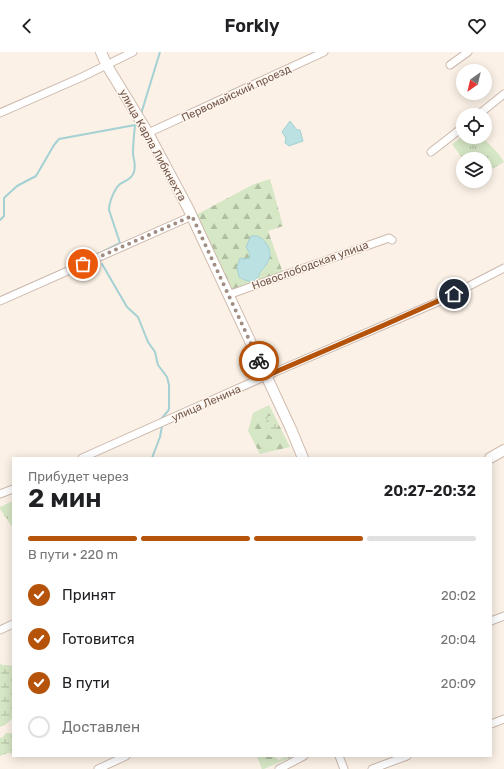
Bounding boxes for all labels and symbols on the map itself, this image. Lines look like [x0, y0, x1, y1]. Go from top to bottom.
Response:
street label: Первомайский проезд [179, 62, 293, 125]
north arrow [456, 64, 492, 100]
street label: улица Карла Либкнехта [116, 87, 189, 204]
street label: Новослободская улица [250, 238, 370, 293]
pin [66, 247, 100, 281]
pin [437, 277, 471, 311]
courier [239, 341, 279, 381]
street label: улица Ленина [170, 382, 243, 425]

